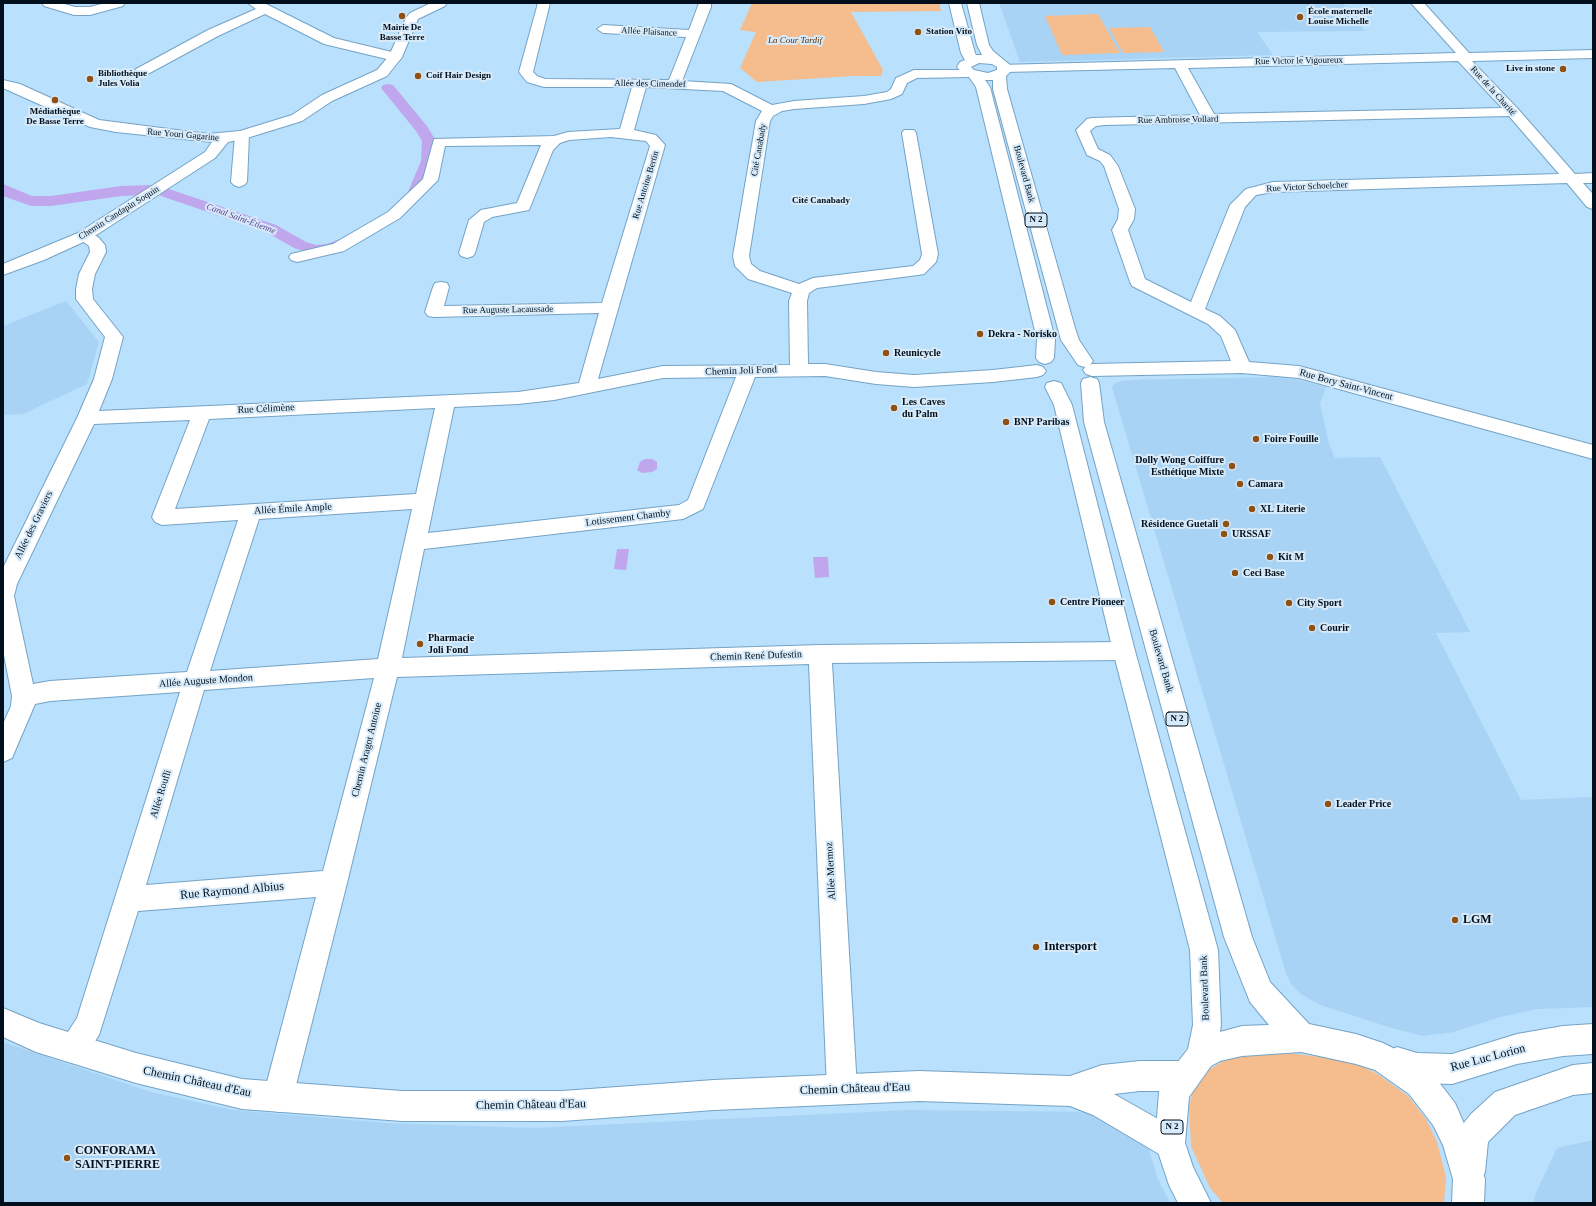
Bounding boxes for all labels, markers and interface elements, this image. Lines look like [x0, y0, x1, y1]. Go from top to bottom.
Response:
place label: École maternelle Louise Michelle [1308, 7, 1372, 28]
marker: Mairie De Basse Terre [397, 11, 407, 21]
marker: École maternelle Louise Michelle [1295, 12, 1305, 22]
place label: Mairie De Basse Terre [380, 23, 424, 44]
street label: Allée Plaisance [621, 25, 677, 39]
marker: Station Vito [913, 27, 923, 37]
place label: Station Vito [926, 27, 972, 37]
park label: La Cour Tardif [768, 36, 822, 46]
street label: Rue Victor le Vigoureux [1255, 55, 1343, 67]
street label: Rue de la Charité [1468, 64, 1518, 118]
place label: Live in stone [1506, 64, 1555, 74]
marker: Live in stone [1558, 64, 1568, 74]
place label: Bibliothèque Jules Volia [98, 69, 147, 90]
marker: Coif Hair Design [413, 71, 423, 81]
place label: Coif Hair Design [426, 71, 491, 81]
marker: Bibliothèque Jules Volia [85, 74, 95, 84]
street label: Allée des Cimendef [614, 78, 686, 90]
marker: Médiathèque De Basse Terre [50, 95, 60, 105]
place label: Médiathèque De Basse Terre [26, 107, 84, 128]
street label: Rue Ambroise Vollard [1137, 114, 1219, 126]
street label: Cité Canabady [749, 123, 769, 177]
street label: Rue Youri Gagarine [147, 126, 219, 144]
street label: Boulevard Bank [1011, 144, 1037, 204]
street label: Rue Antoine Bertin [631, 150, 661, 220]
street label: Rue Victor Schoelcher [1266, 179, 1348, 195]
street label: Chemin Candapin Soquin [77, 184, 161, 242]
district label: Cité Canabady [792, 196, 850, 206]
water label: Canal Saint-Étienne [205, 201, 277, 237]
road number: N 2 [1025, 213, 1047, 227]
street label: Rue Auguste Lacaussade [463, 304, 553, 316]
place label: Dekra - Norisko [988, 328, 1057, 340]
marker: Dekra - Norisko [975, 329, 985, 339]
place label: Reunicycle [894, 347, 941, 359]
marker: Reunicycle [881, 348, 891, 358]
street label: Chemin Joli Fond [705, 364, 777, 378]
street label: Rue Bory Saint-Vincent [1298, 367, 1394, 403]
place label: Les Caves du Palm [902, 396, 945, 420]
street label: Rue Célimène [237, 402, 295, 416]
marker: Les Caves du Palm [889, 403, 899, 413]
place label: BNP Paribas [1014, 416, 1069, 428]
marker: BNP Paribas [1001, 417, 1011, 427]
place label: Foire Fouille [1264, 433, 1319, 445]
marker: Foire Fouille [1251, 434, 1261, 444]
place label: Dolly Wong Coiffure Esthétique Mixte [1135, 454, 1224, 478]
marker: Dolly Wong Coiffure Esthétique Mixte [1227, 461, 1237, 471]
place label: Camara [1248, 478, 1283, 490]
marker: Camara [1235, 479, 1245, 489]
street label: Allée des Graviers [12, 489, 56, 561]
street label: Allée Émile Ample [254, 501, 332, 517]
place label: XL Literie [1260, 503, 1305, 515]
marker: XL Literie [1247, 504, 1257, 514]
street label: Lotissement Chamby [585, 507, 671, 529]
place label: Résidence Guetali [1141, 518, 1218, 530]
marker: Résidence Guetali [1221, 519, 1231, 529]
place label: URSSAF [1232, 528, 1271, 540]
marker: URSSAF [1219, 529, 1229, 539]
place label: Kit M [1278, 551, 1304, 563]
marker: Kit M [1265, 552, 1275, 562]
place label: Ceci Base [1243, 567, 1284, 579]
marker: Ceci Base [1230, 568, 1240, 578]
place label: Centre Pioneer [1060, 596, 1125, 608]
marker: Centre Pioneer [1047, 597, 1057, 607]
place label: City Sport [1297, 597, 1342, 609]
marker: City Sport [1284, 598, 1294, 608]
place label: Courir [1320, 622, 1349, 634]
marker: Courir [1307, 623, 1317, 633]
street label: Boulevard Bank [1146, 628, 1176, 694]
place label: Pharmacie Joli Fond [428, 632, 474, 656]
marker: Pharmacie Joli Fond [415, 639, 425, 649]
street label: Chemin René Dufestin [710, 648, 802, 664]
street label: Allée Auguste Mondon [159, 672, 253, 690]
street label: Chemin Aragot Antoine [349, 702, 385, 798]
road number: N 2 [1166, 712, 1188, 726]
street label: Allée Roufli [148, 768, 174, 820]
place label: Leader Price [1336, 798, 1391, 810]
marker: Leader Price [1323, 799, 1333, 809]
street label: Allée Mermoz [823, 842, 839, 900]
street label: Rue Raymond Albius [180, 879, 284, 903]
place label: LGM [1463, 913, 1492, 927]
marker: LGM [1450, 915, 1460, 925]
place label: Intersport [1044, 940, 1097, 954]
marker: Intersport [1031, 942, 1041, 952]
street label: Boulevard Bank [1198, 955, 1212, 1021]
street label: Rue Luc Lorion [1449, 1041, 1527, 1075]
street label: Chemin Château d'Eau [142, 1064, 252, 1100]
street label: Chemin Château d'Eau [800, 1080, 910, 1098]
street label: Chemin Château d'Eau [476, 1097, 586, 1113]
road number: N 2 [1161, 1120, 1183, 1134]
place label: CONFORAMA SAINT-PIERRE [75, 1144, 160, 1172]
marker: CONFORAMA SAINT-PIERRE [62, 1153, 72, 1163]

